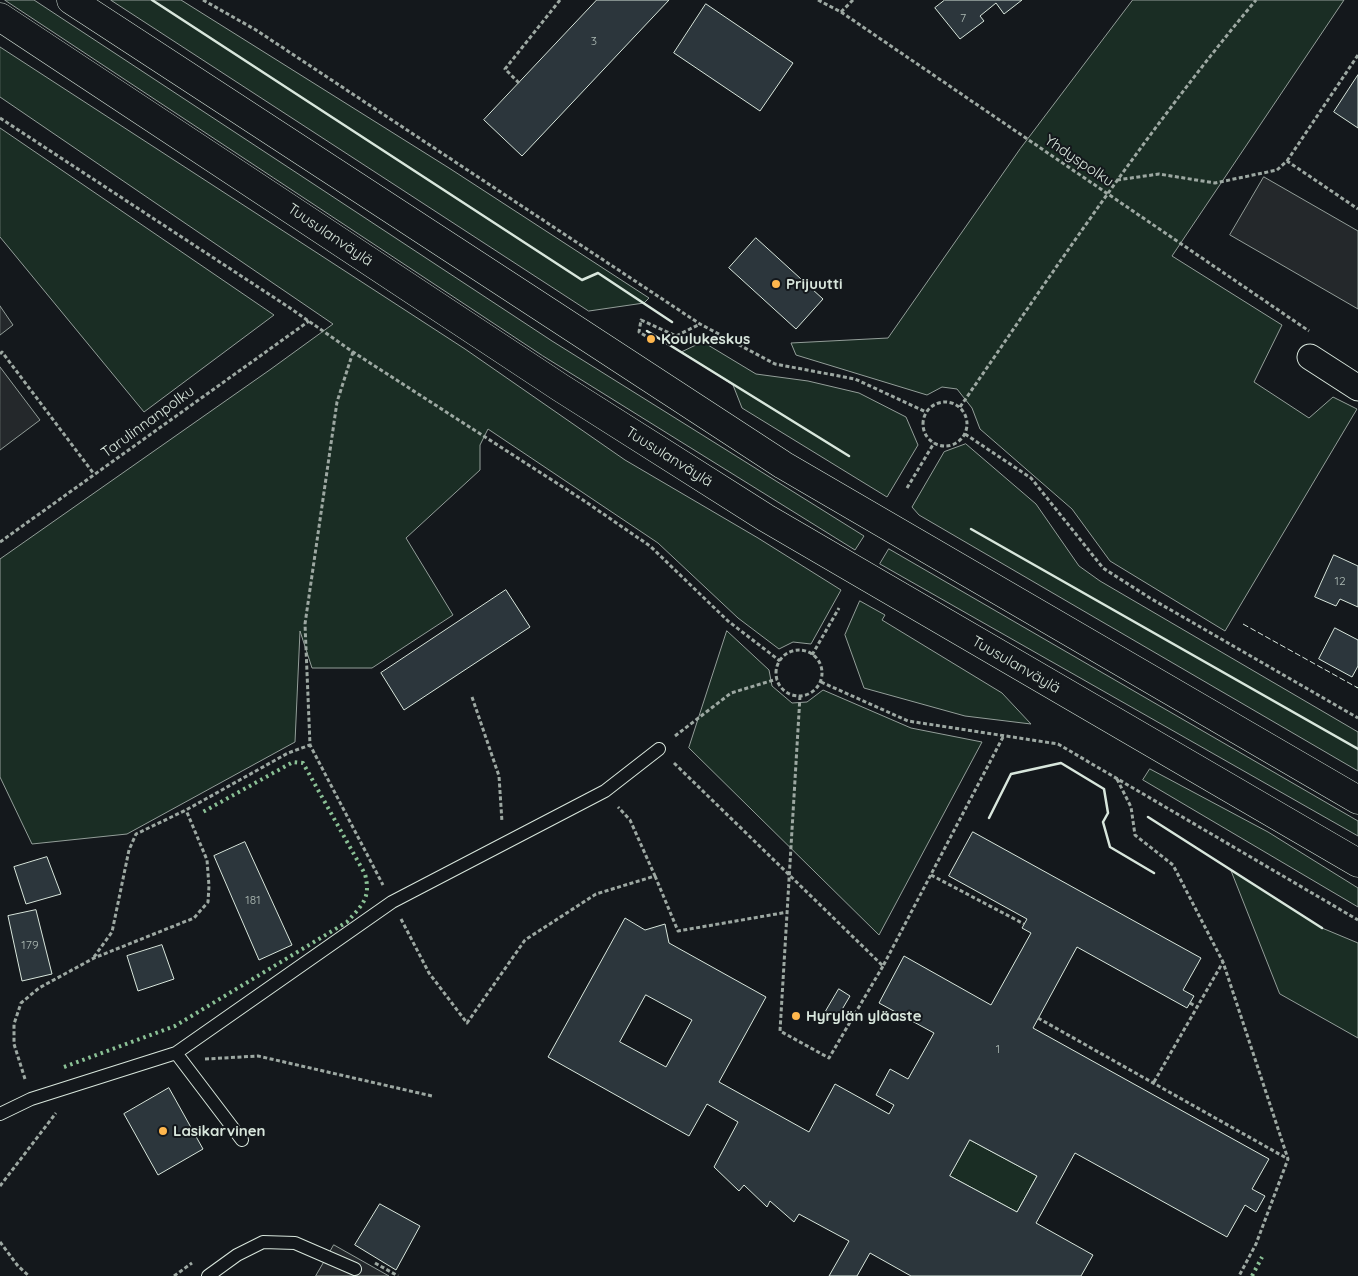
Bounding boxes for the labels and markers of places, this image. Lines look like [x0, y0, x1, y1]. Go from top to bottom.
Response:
place label: Prijuutti [786, 275, 843, 293]
marker: Prijuutti [770, 278, 782, 290]
place label: Koulukeskus [661, 330, 750, 348]
marker: Koulukeskus [645, 333, 657, 345]
place label: Hyrylän yläaste [806, 1007, 921, 1025]
marker: Hyrylän yläaste [790, 1010, 802, 1022]
place label: Lasikarvinen [173, 1122, 265, 1140]
marker: Lasikarvinen [157, 1125, 169, 1137]

